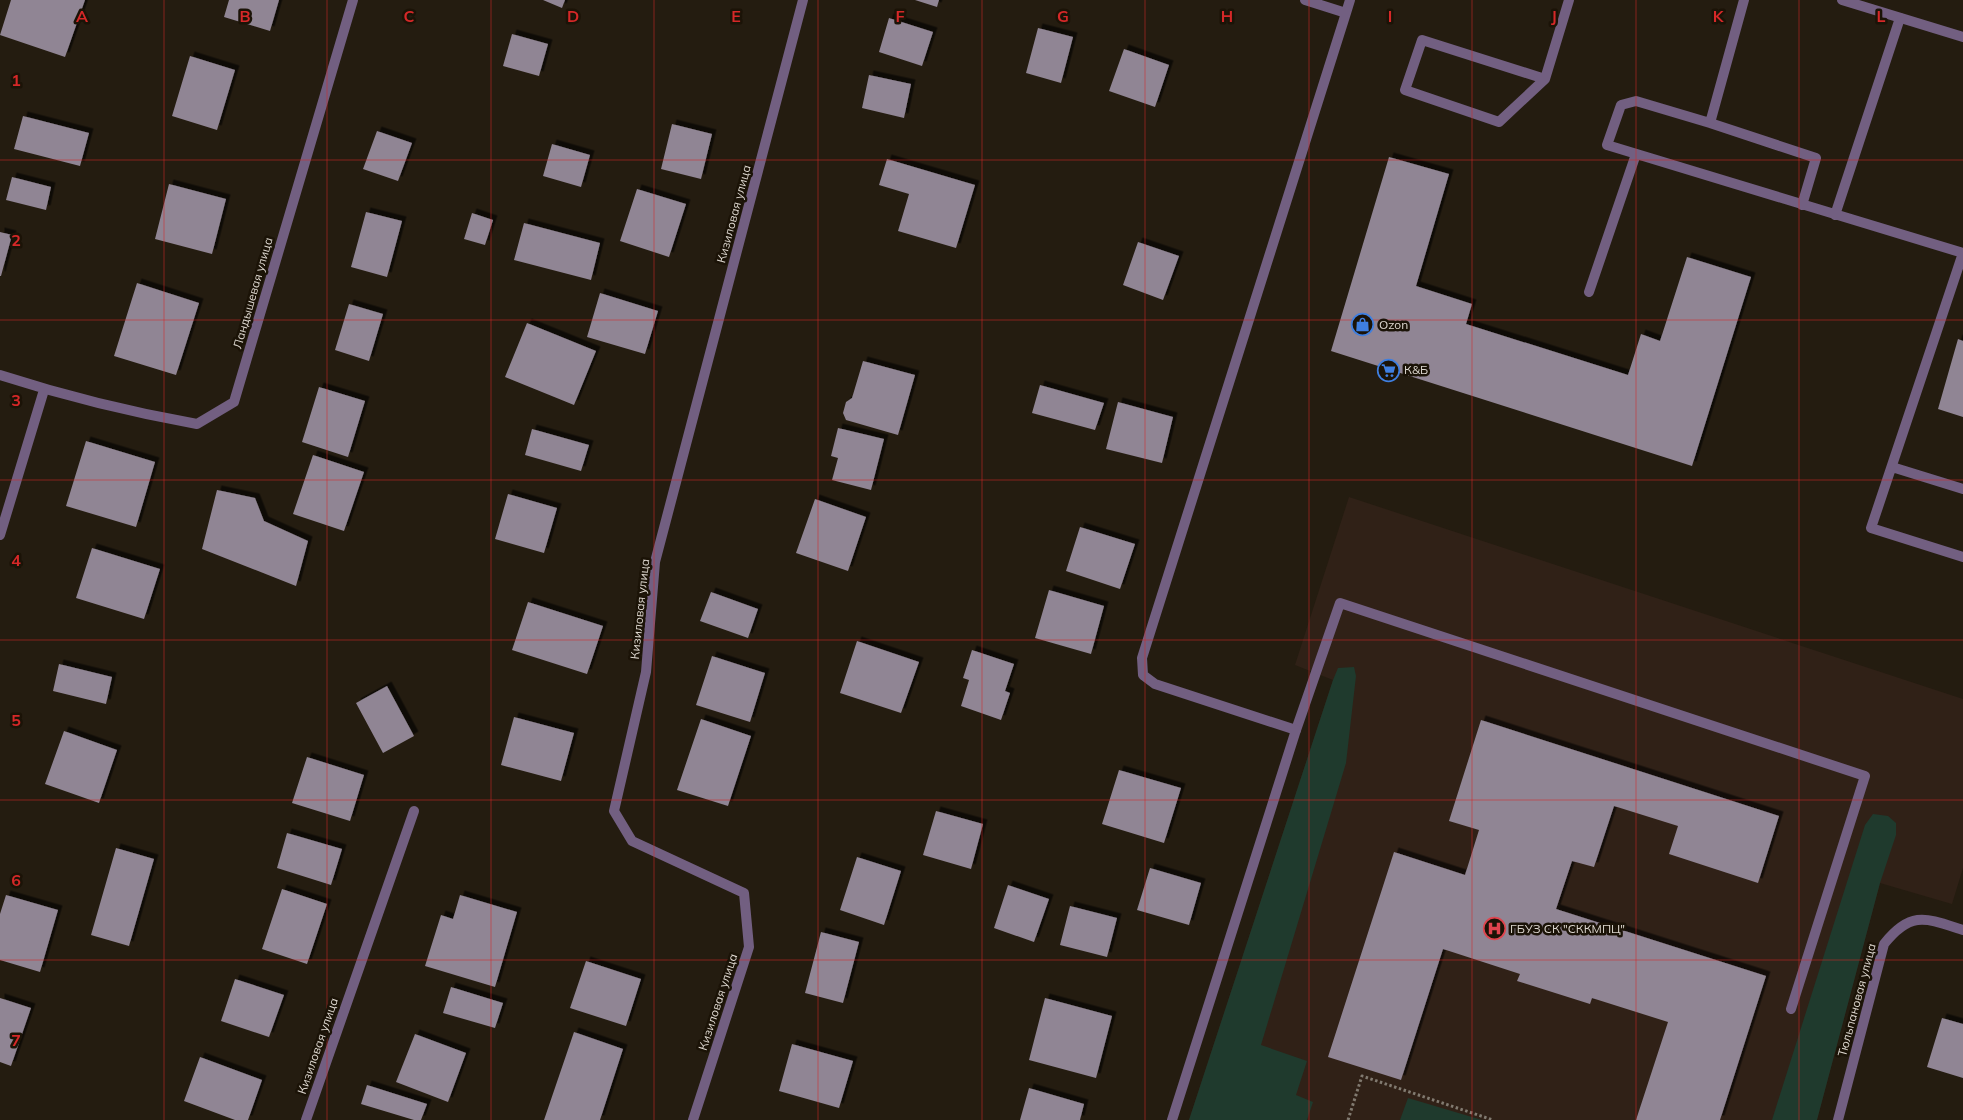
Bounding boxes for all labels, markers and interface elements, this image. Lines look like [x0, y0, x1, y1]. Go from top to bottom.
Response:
text: A [76, 6, 88, 26]
text: B [239, 6, 251, 26]
text: C [404, 6, 415, 26]
text: D [567, 6, 579, 26]
text: E [731, 6, 741, 26]
text: F [895, 6, 905, 26]
text: G [1057, 6, 1069, 26]
text: H [1221, 6, 1233, 26]
text: I [1388, 6, 1392, 26]
text: J [1551, 6, 1557, 26]
text: K [1713, 6, 1725, 26]
text: L [1877, 6, 1886, 26]
text: 1 [11, 70, 21, 90]
street label: Кизиловая улица [713, 163, 754, 265]
text: 2 [11, 230, 21, 250]
street label: Ландышевая улица [229, 236, 276, 350]
shop icon: Ozon [1351, 313, 1375, 337]
place label: Ozon [1379, 317, 1408, 332]
supermarket icon: К&Б [1376, 358, 1400, 382]
place label: К&Б [1404, 362, 1428, 377]
text: 3 [11, 390, 21, 410]
text: 4 [11, 550, 21, 570]
street label: Кизиловая улица [627, 558, 652, 660]
text: 5 [11, 710, 21, 730]
text: 6 [11, 870, 21, 890]
hospital icon: ГБУЗ СК "СККМПЦ" [1482, 917, 1506, 941]
place label: ГБУЗ СК "СККМПЦ" [1510, 921, 1625, 936]
street label: Тюльпановая улица [1834, 942, 1879, 1058]
street label: Кизиловая улица [695, 952, 740, 1052]
street label: Кизиловая улица [294, 996, 341, 1096]
text: 7 [11, 1030, 21, 1050]

